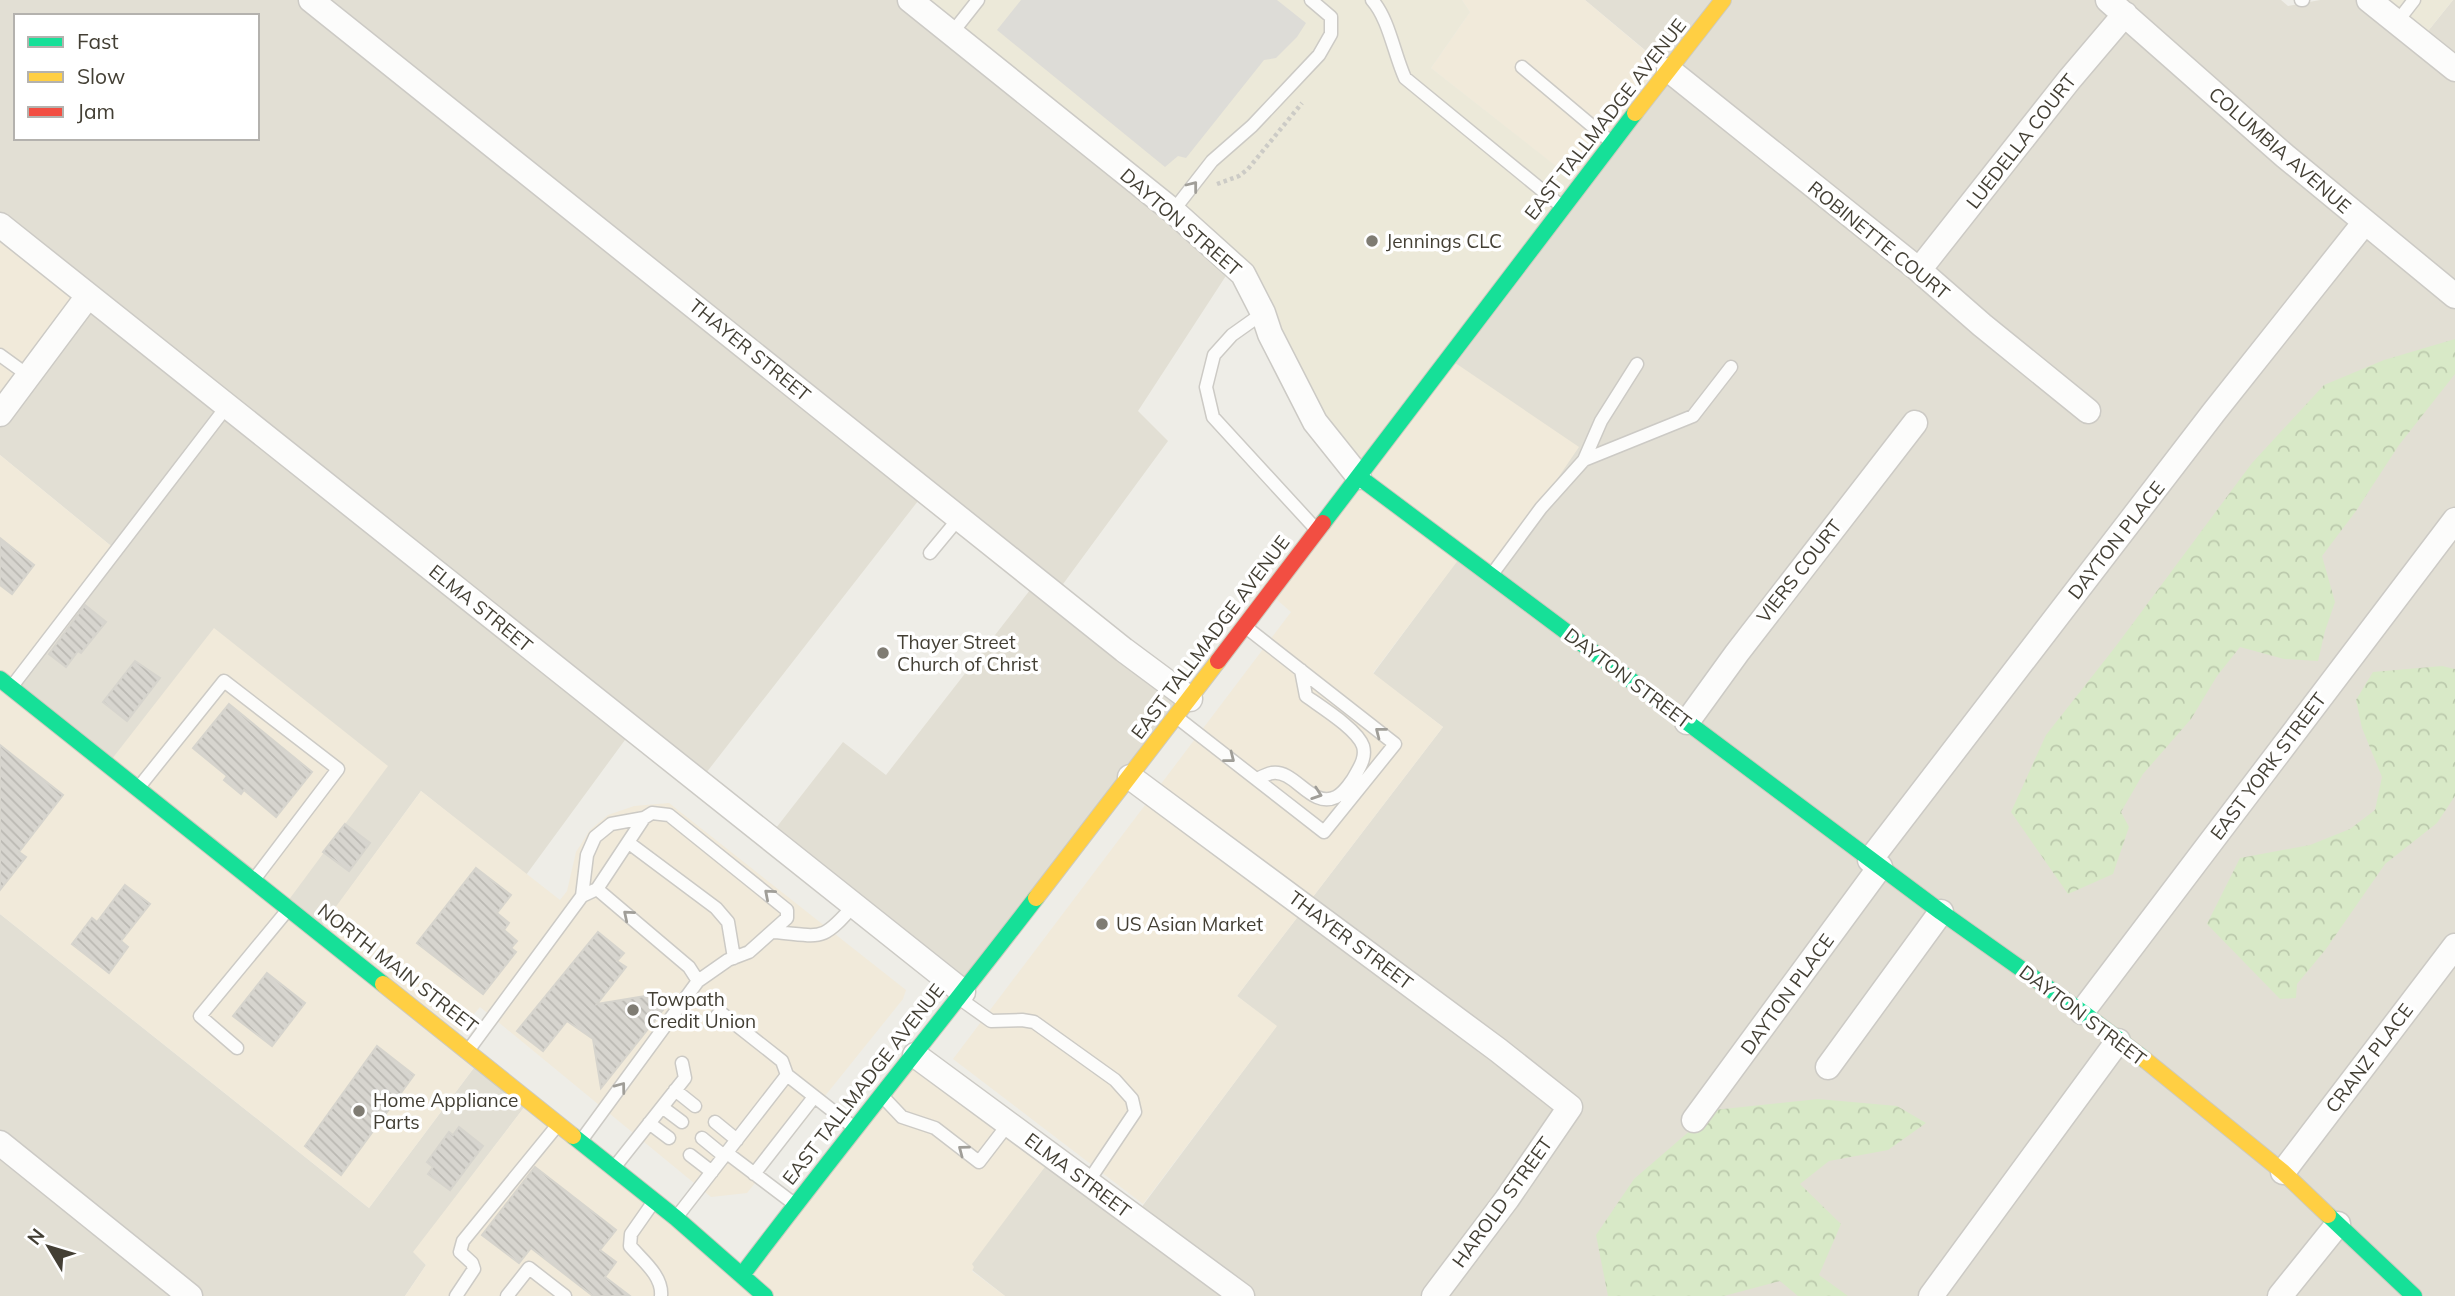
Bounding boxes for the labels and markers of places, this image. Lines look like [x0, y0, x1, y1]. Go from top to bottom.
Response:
place label: Jennings CLC [1386, 229, 1502, 253]
marker: Jennings CLC [1364, 233, 1380, 249]
place label: Thayer Street Church of Christ [897, 630, 1038, 676]
marker: Thayer Street Church of Christ [875, 645, 891, 661]
place label: US Asian Market [1116, 912, 1263, 936]
marker: US Asian Market [1094, 916, 1110, 932]
place label: Towpath Credit Union [647, 987, 756, 1033]
marker: Towpath Credit Union [625, 1002, 641, 1018]
place label: Home Appliance Parts [373, 1088, 518, 1134]
marker: Home Appliance Parts [351, 1103, 367, 1119]

